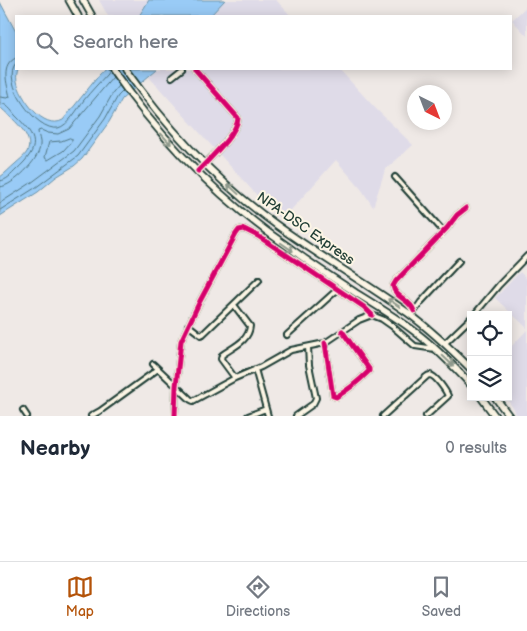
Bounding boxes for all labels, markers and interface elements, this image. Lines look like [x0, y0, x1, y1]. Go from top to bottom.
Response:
search box [15, 15, 512, 70]
icon: search [33, 29, 61, 57]
text: Search here [73, 31, 178, 54]
north arrow [407, 85, 452, 130]
one-way arrow [161, 132, 172, 145]
one-way arrow [226, 183, 239, 195]
street label: NPA-DSC Express [254, 188, 358, 268]
one-way arrow [280, 242, 294, 252]
one-way arrow [387, 298, 401, 308]
map controls [467, 311, 512, 401]
button: locate [467, 311, 512, 356]
one-way arrow [442, 355, 454, 367]
button: layers [467, 356, 512, 401]
text: Nearby [20, 436, 90, 461]
text: 0 results [445, 439, 507, 458]
tab: Map [66, 573, 94, 620]
tab: Directions [226, 573, 290, 620]
tab: Saved [422, 573, 461, 620]

